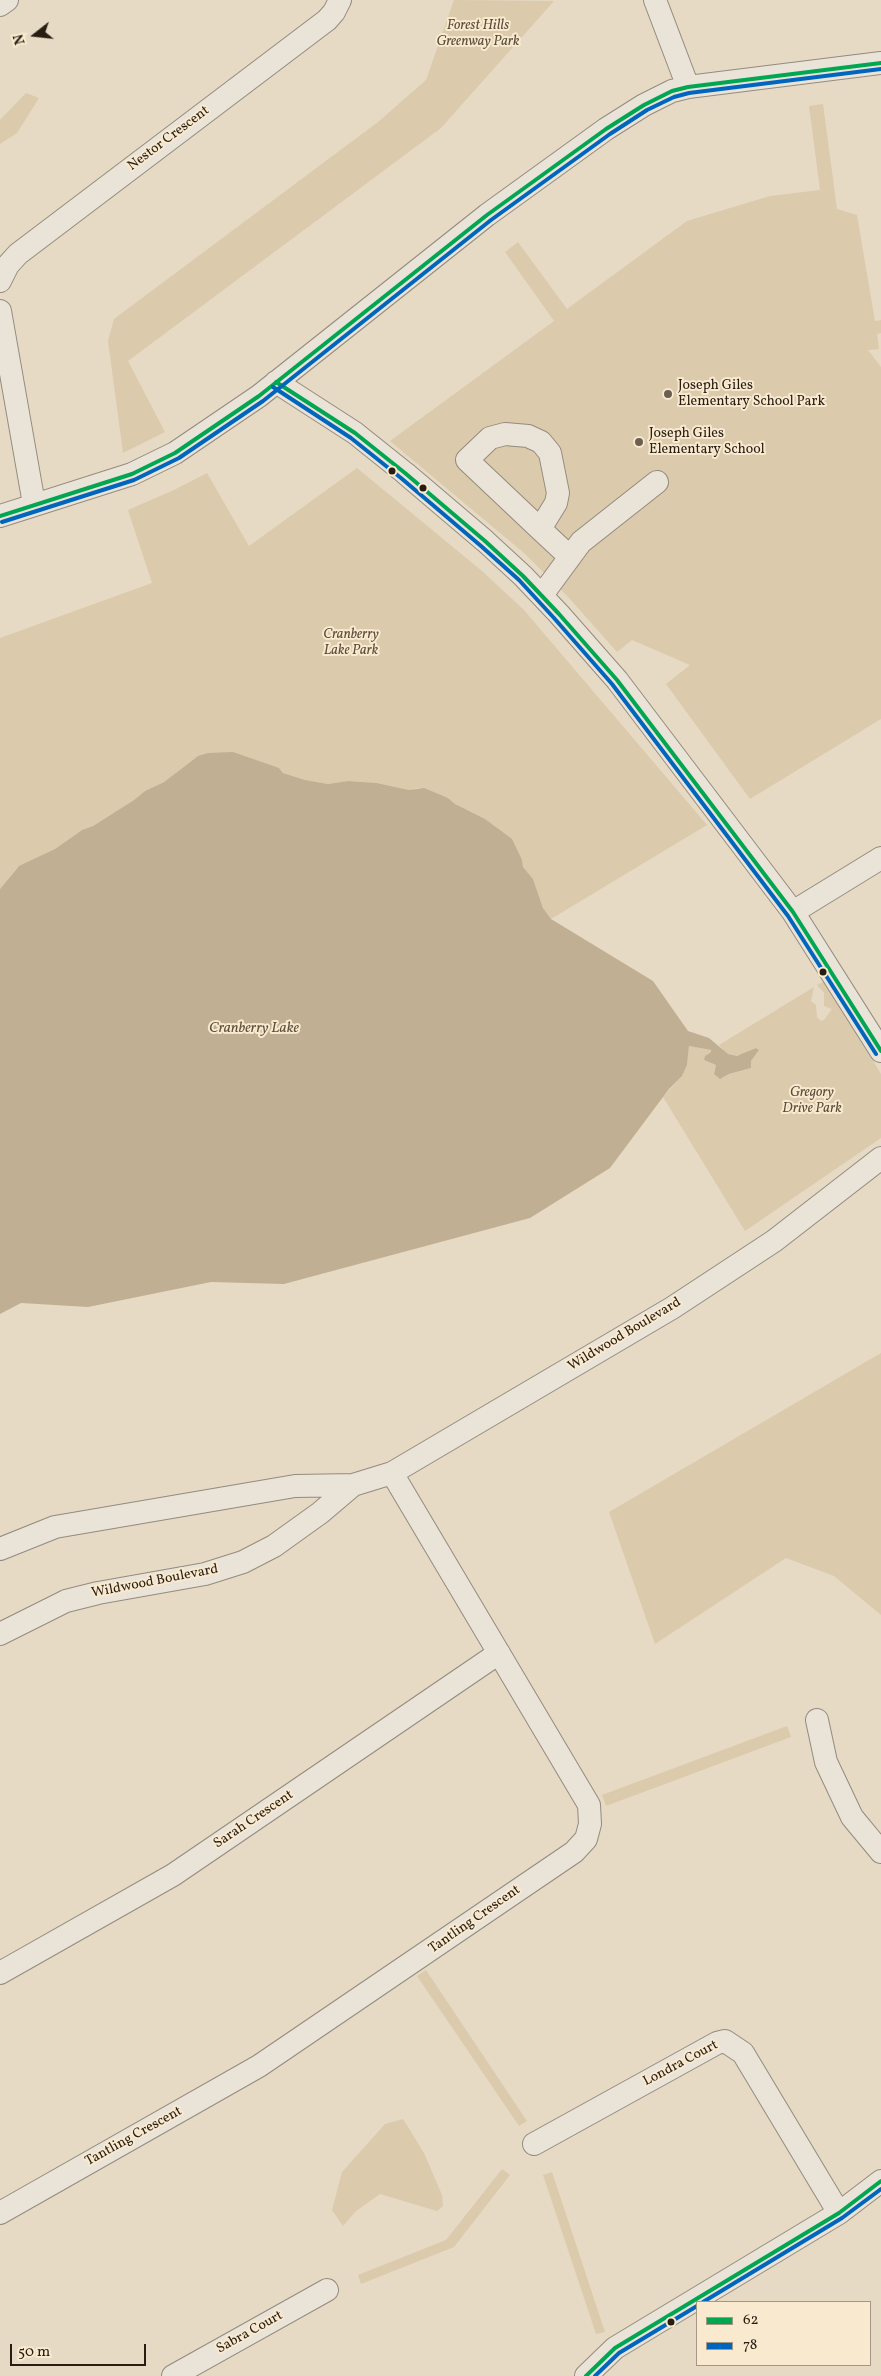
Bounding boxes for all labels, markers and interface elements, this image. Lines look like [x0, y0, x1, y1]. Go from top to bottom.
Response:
north arrow [10, 10, 60, 60]
park label: Forest Hills Greenway Park [436, 18, 520, 50]
text: N [10, 32, 31, 47]
street label: Nestor Crescent [125, 103, 213, 175]
place label: Joseph Giles Elementary School Park [678, 378, 825, 411]
marker: Joseph Giles Elementary School Park [662, 388, 674, 400]
place label: Joseph Giles Elementary School [649, 426, 765, 458]
marker: Joseph Giles Elementary School [633, 436, 645, 448]
unlabelled marker [387, 466, 397, 476]
unlabelled marker [418, 483, 428, 493]
park label: Cranberry Lake Park [323, 627, 379, 660]
unlabelled marker [818, 967, 828, 977]
water label: Cranberry Lake [209, 1020, 299, 1038]
park label: Gregory Drive Park [782, 1085, 842, 1118]
street label: Wildwood Boulevard [565, 1295, 685, 1375]
street label: Wildwood Boulevard [90, 1561, 220, 1603]
street label: Sarah Crescent [211, 1787, 297, 1853]
street label: Tantling Crescent [426, 1882, 524, 1958]
street label: Londra Court [641, 2037, 721, 2091]
street label: Tantling Crescent [83, 2103, 185, 2171]
legend [696, 2301, 871, 2366]
street label: Sabra Court [214, 2308, 286, 2358]
text: 62 [743, 2310, 759, 2331]
unlabelled marker [666, 2317, 676, 2327]
scale bar [12, 2334, 149, 2366]
text: 78 [743, 2335, 757, 2356]
text: 50 m [18, 2342, 50, 2363]

